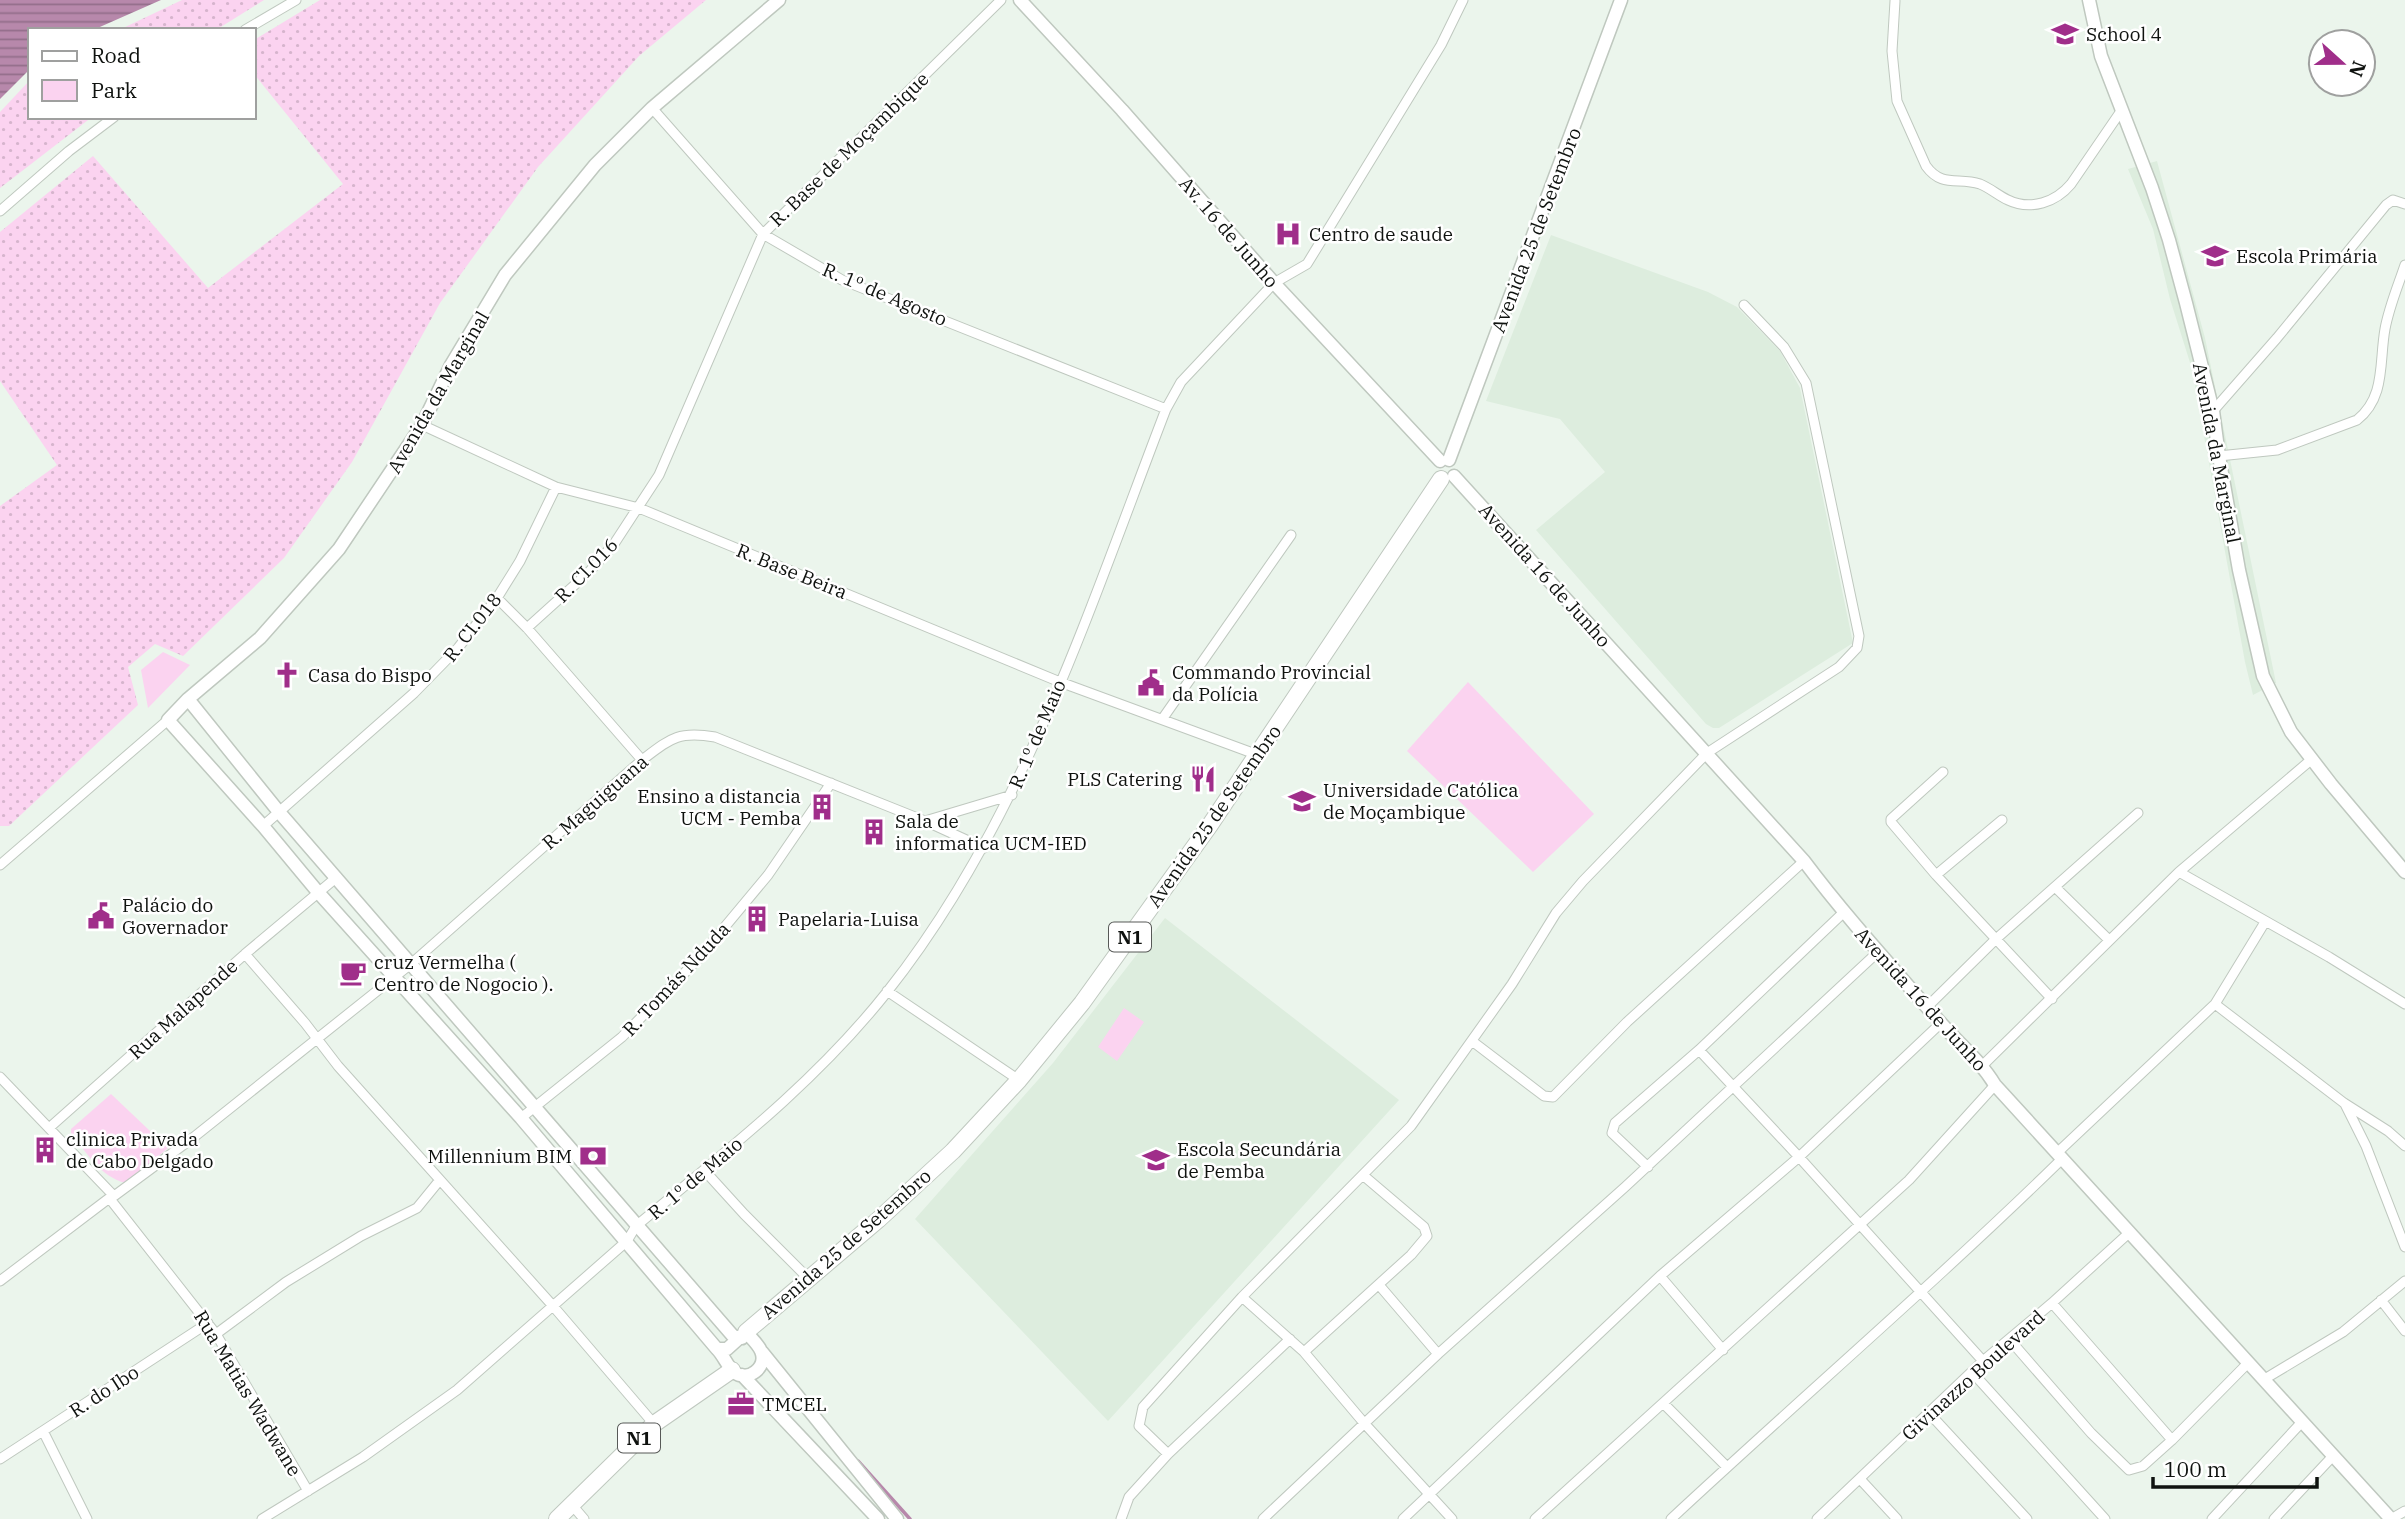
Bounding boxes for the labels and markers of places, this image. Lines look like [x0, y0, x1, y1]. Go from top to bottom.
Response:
school or university icon: School 4 [2050, 19, 2080, 49]
place label: School 4 [2086, 22, 2162, 46]
hospital icon: Centro de saude [1273, 219, 1303, 249]
place label: Centro de saude [1309, 222, 1453, 246]
school or university icon: Escola Primária [2200, 241, 2230, 271]
place label: Escola Primária [2236, 244, 2378, 268]
church icon: Casa do Bispo [272, 660, 302, 690]
place label: Commando Provincial da Polícia [1172, 660, 1371, 706]
place label: Casa do Bispo [308, 663, 432, 687]
public building icon: Commando Provincial da Polícia [1136, 668, 1166, 698]
restaurant icon: PLS Catering [1188, 764, 1218, 794]
place label: PLS Catering [1067, 767, 1183, 791]
place label: Universidade Católica de Moçambique [1323, 778, 1519, 824]
place label: Ensino a distancia UCM - Pemba [637, 784, 801, 830]
school or university icon: Universidade Católica de Moçambique [1287, 786, 1317, 816]
building icon: Ensino a distancia UCM - Pemba [807, 792, 837, 822]
place label: Sala de informatica UCM-IED [895, 809, 1087, 855]
building icon: Sala de informatica UCM-IED [859, 817, 889, 847]
place label: Palácio do Governador [122, 893, 229, 939]
public building icon: Palácio do Governador [86, 901, 116, 931]
building icon: Papelaria-Luisa [742, 904, 772, 934]
place label: Papelaria-Luisa [778, 907, 919, 931]
place label: cruz Vermelha ( Centro de Nogocio ). [374, 950, 554, 996]
cafe icon: cruz Vermelha ( Centro de Nogocio ). [338, 958, 368, 988]
place label: clinica Privada de Cabo Delgado [66, 1127, 213, 1173]
building icon: clinica Privada de Cabo Delgado [30, 1135, 60, 1165]
place label: Escola Secundária de Pemba [1177, 1137, 1341, 1183]
bank icon: Millennium BIM [578, 1141, 608, 1171]
place label: Millennium BIM [427, 1144, 572, 1168]
school or university icon: Escola Secundária de Pemba [1141, 1145, 1171, 1175]
office icon: TMCEL [726, 1389, 756, 1419]
place label: TMCEL [762, 1392, 827, 1416]

